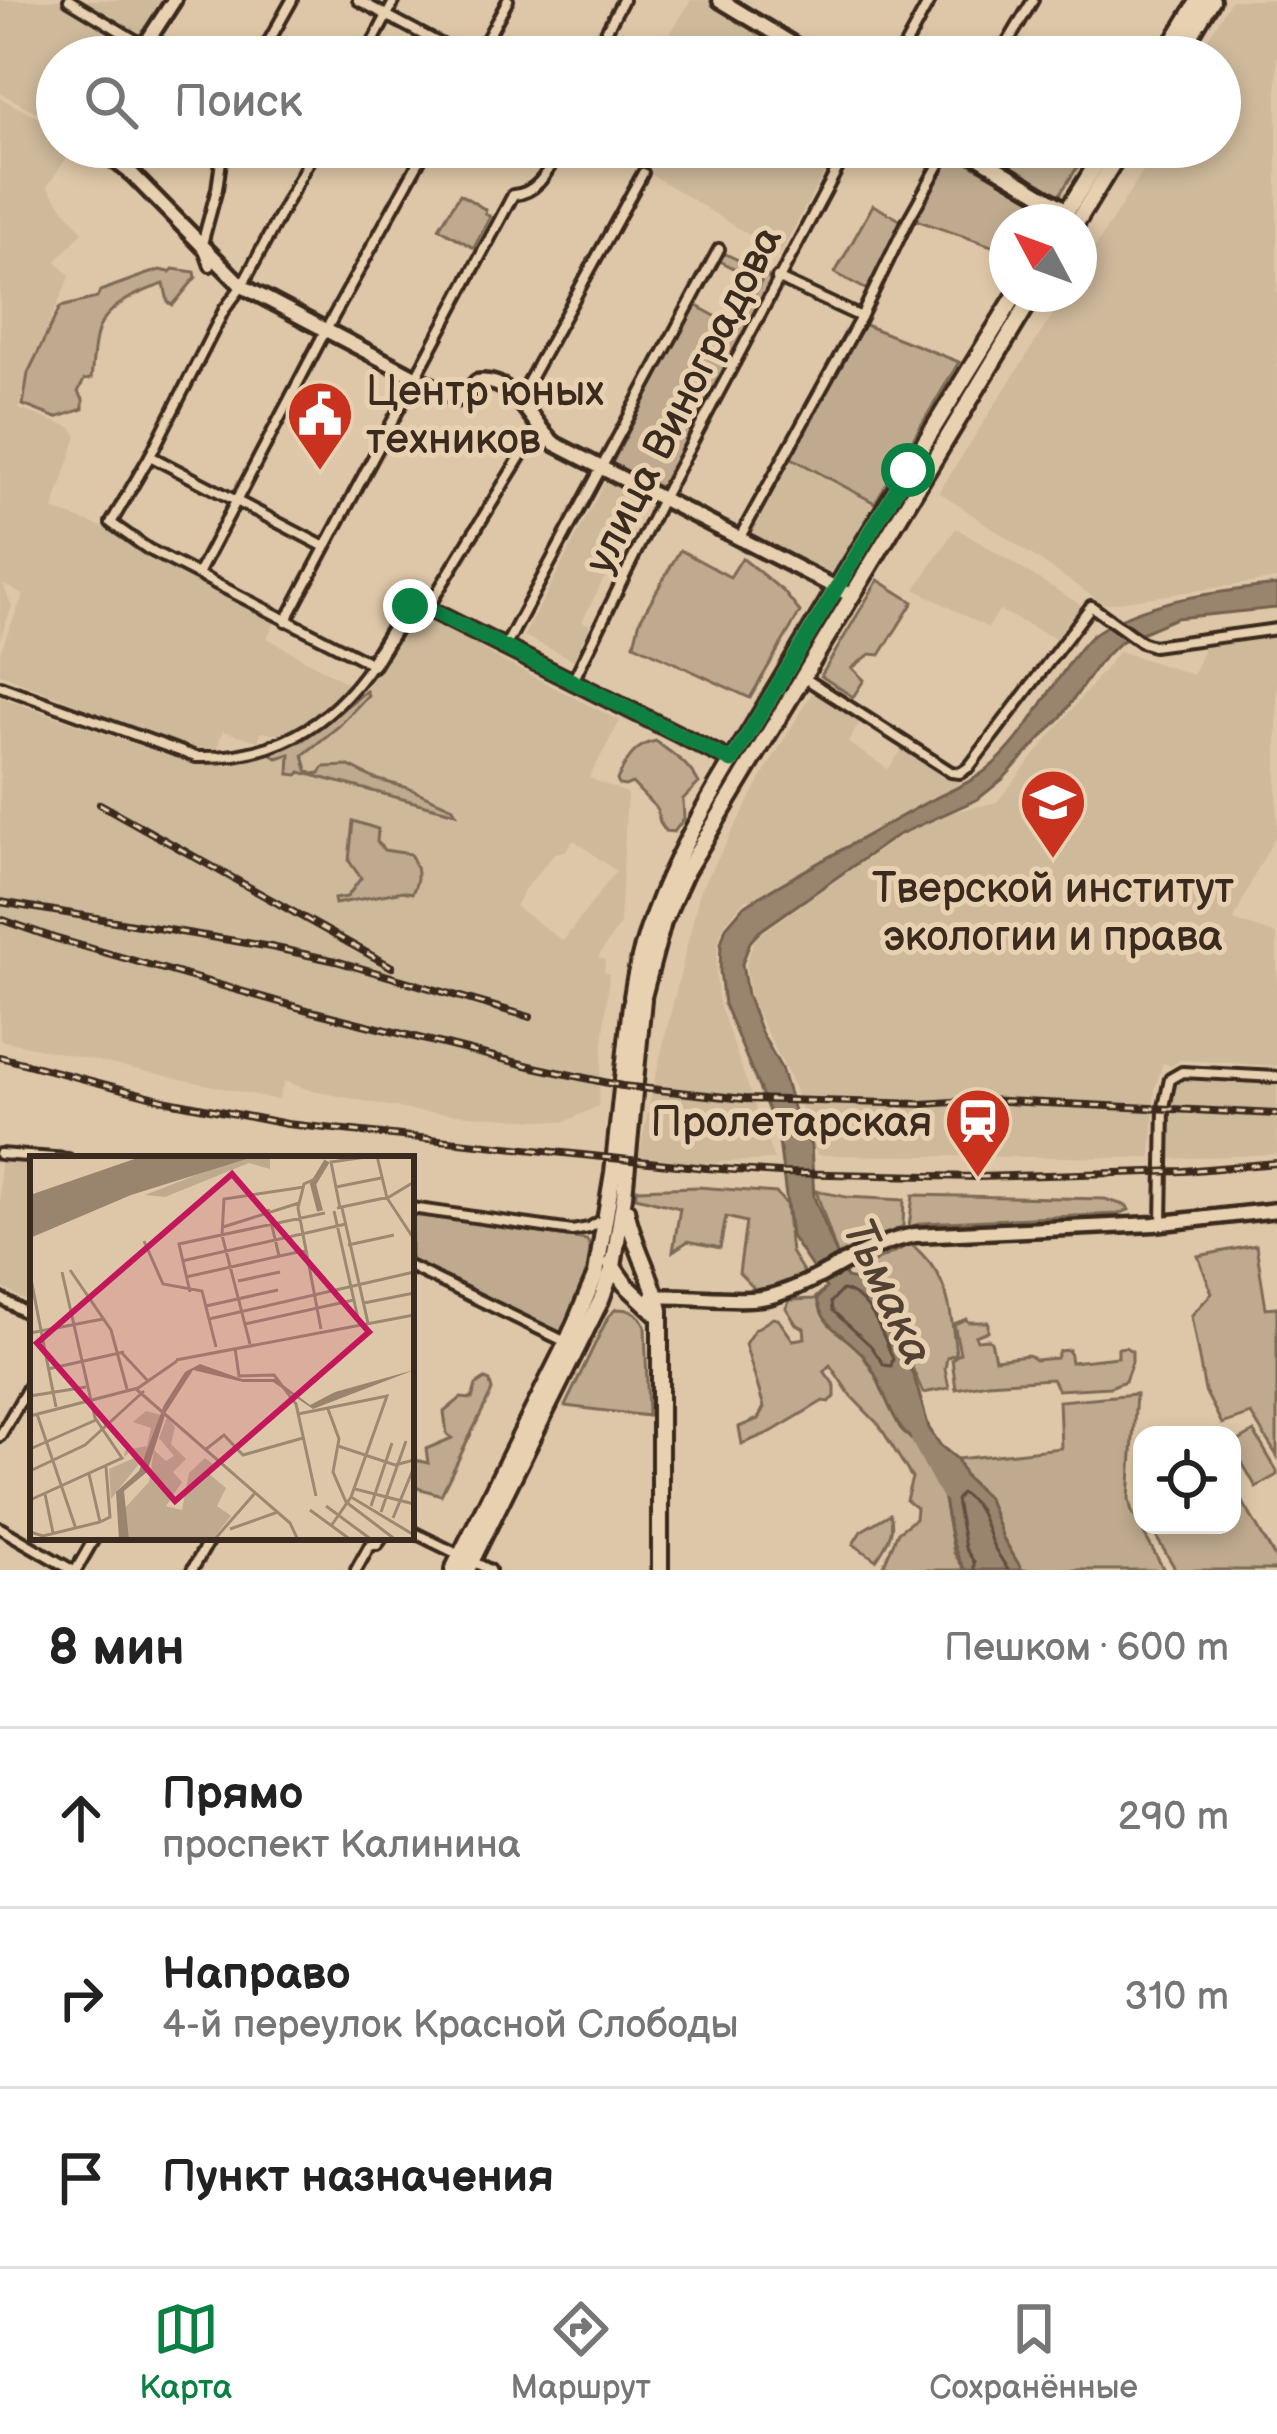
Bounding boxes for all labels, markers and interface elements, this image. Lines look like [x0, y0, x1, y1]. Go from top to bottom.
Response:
search box [36, 36, 1241, 168]
icon: search [78, 69, 144, 135]
text: Поиск [174, 75, 302, 130]
north arrow [989, 204, 1097, 312]
street label: улица Виноградова [575, 218, 794, 582]
place label: Центр юных техников [366, 367, 604, 466]
public building icon: Центр юных техников [285, 379, 355, 473]
route start [881, 443, 935, 497]
route end [383, 579, 437, 633]
school or university icon: Тверской институт экологии и права [1018, 767, 1088, 861]
place label: Тверской институт экологии и права [872, 864, 1235, 963]
station icon: Пролетарская [943, 1086, 1013, 1180]
place label: Пролетарская [651, 1098, 932, 1149]
inset map [30, 1156, 414, 1540]
water label: Тьмака [829, 1210, 944, 1374]
map controls [1133, 1426, 1241, 1534]
button: locate [1133, 1426, 1241, 1534]
text: 8 мин [48, 1618, 185, 1679]
text: Пешком · 600 m [944, 1625, 1229, 1672]
text: Прямо [162, 1767, 303, 1822]
icon: ahead [48, 1785, 114, 1851]
text: 290 m [1118, 1794, 1229, 1841]
text: проспект Калинина [162, 1822, 521, 1869]
text: Направо [162, 1947, 351, 2002]
icon: right [48, 1965, 114, 2031]
text: 310 m [1124, 1974, 1229, 2021]
text: 4-й переулок Красной Слободы [162, 2002, 739, 2049]
icon: arrive [48, 2145, 114, 2211]
text: Пункт назначения [162, 2150, 554, 2205]
tab: Карта [139, 2296, 232, 2408]
tab: Маршрут [511, 2296, 651, 2408]
tab: Сохранённые [929, 2296, 1138, 2408]

